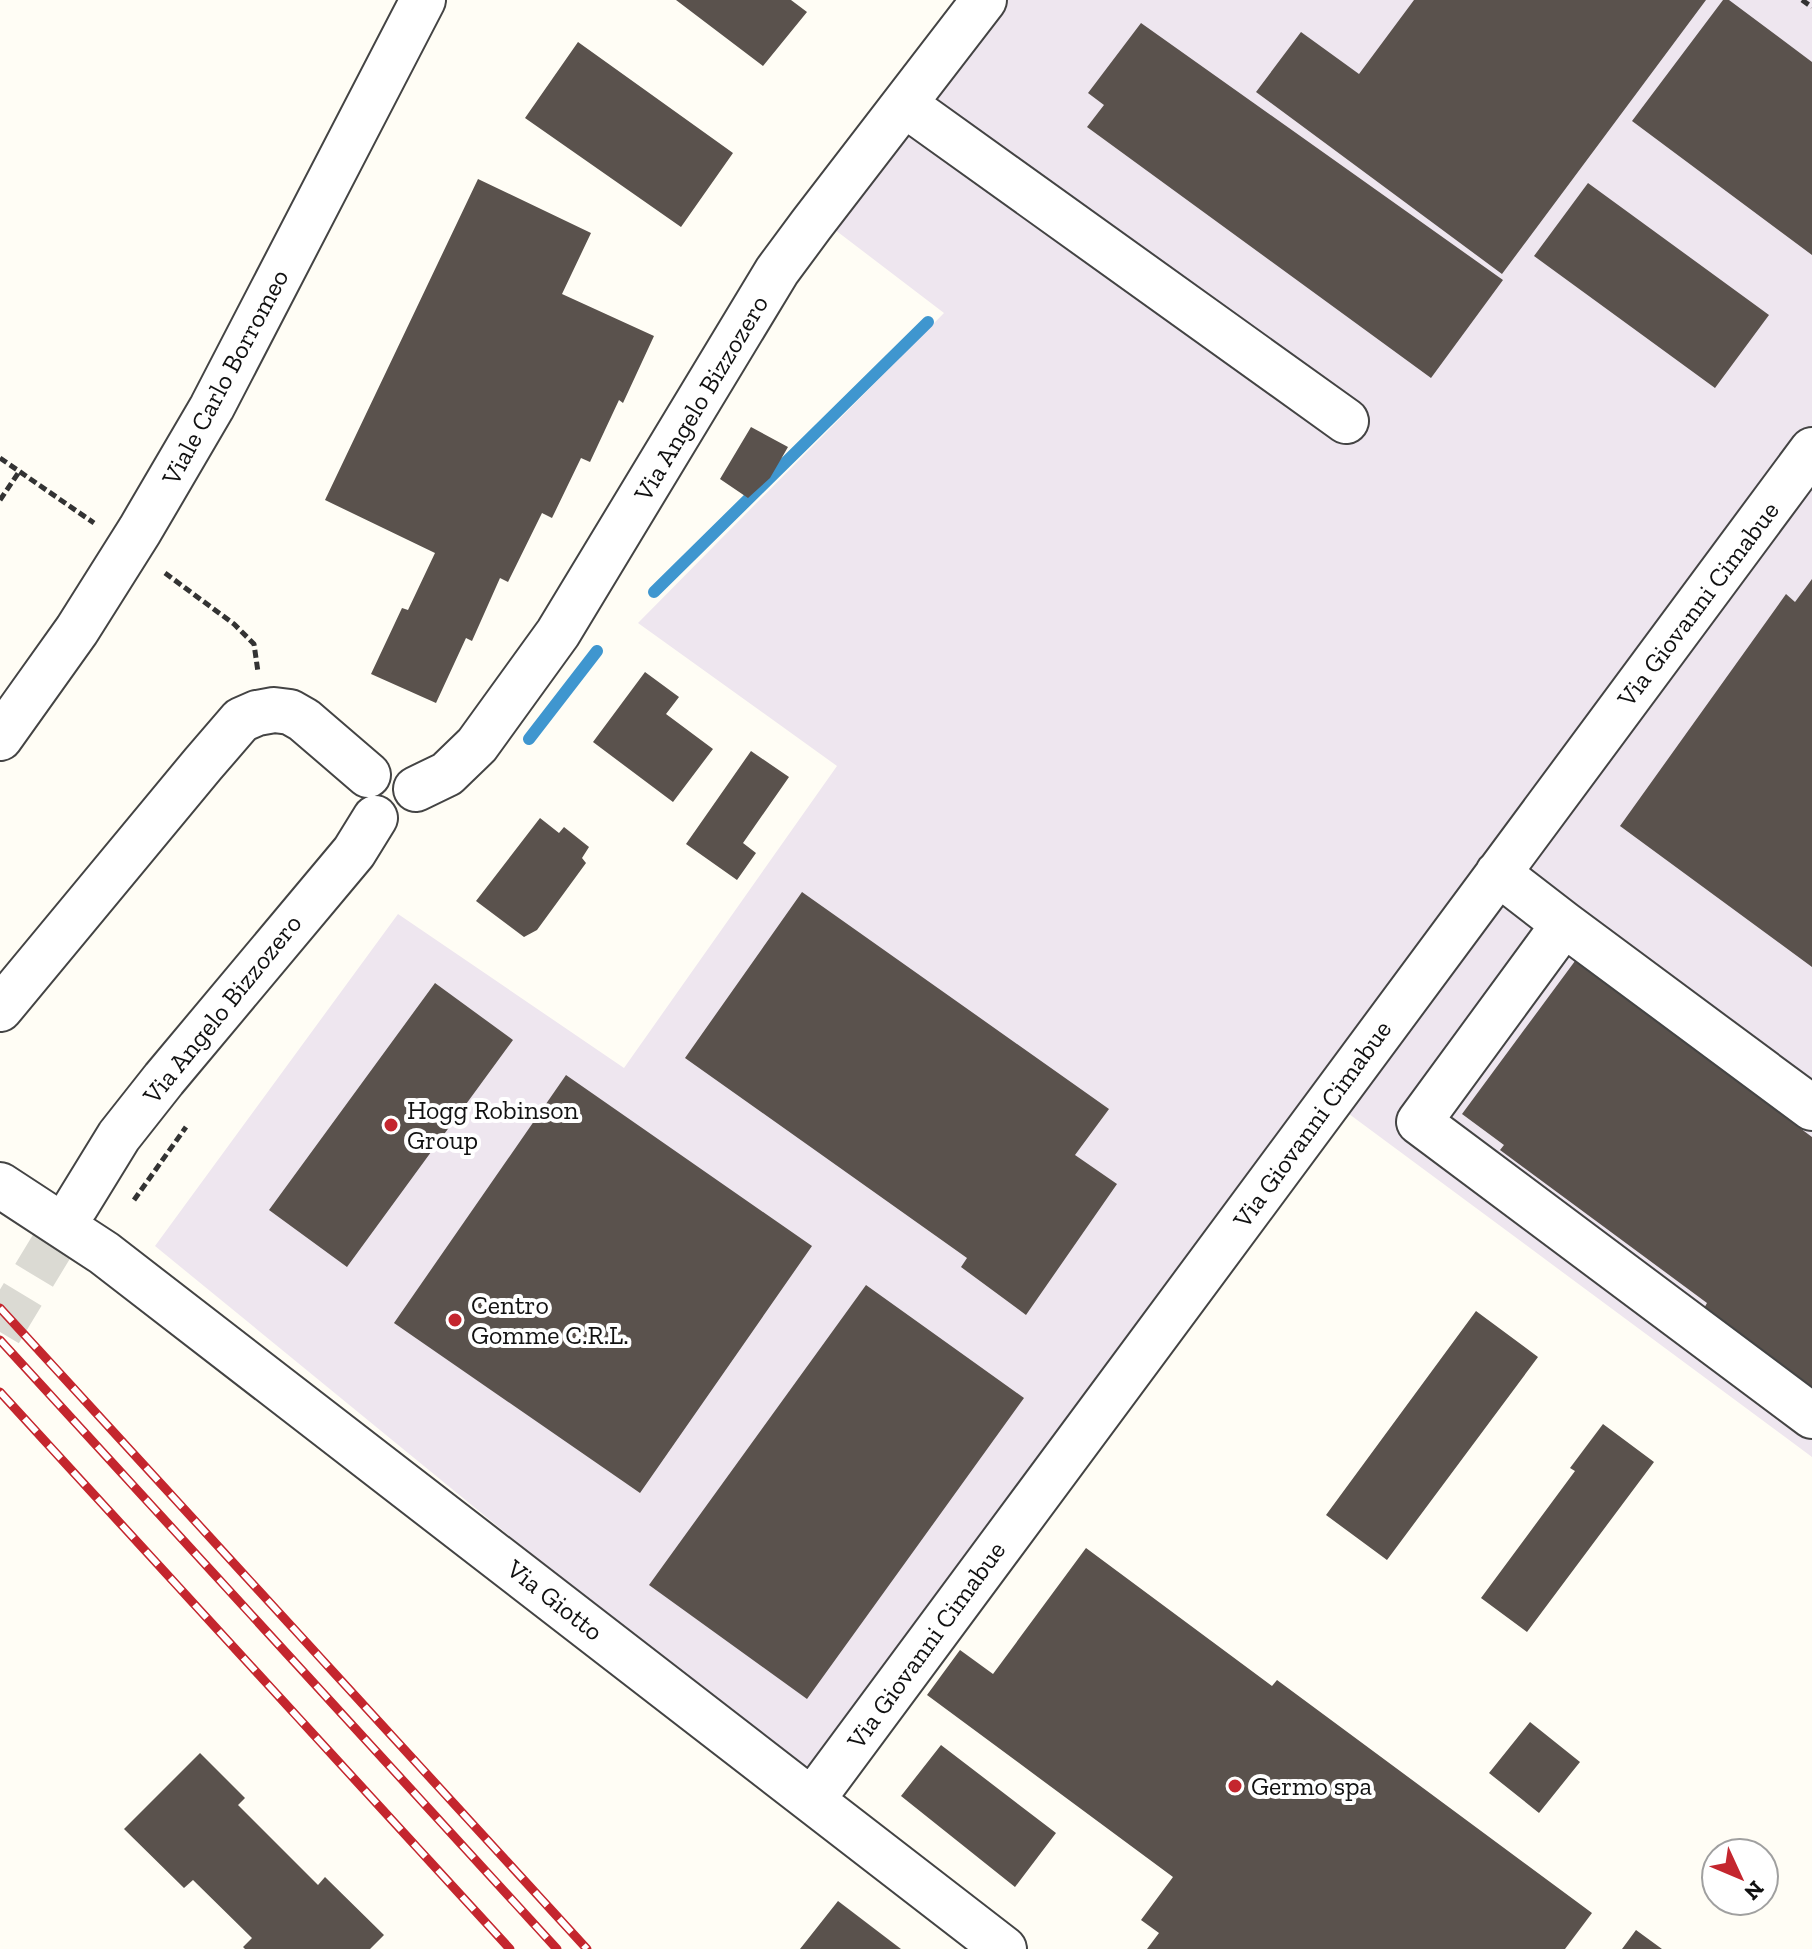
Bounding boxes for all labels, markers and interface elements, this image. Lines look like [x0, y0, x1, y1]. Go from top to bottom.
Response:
street label: Viale Carlo Borromeo [154, 264, 295, 491]
street label: Via Angelo Bizzozero [626, 289, 775, 508]
street label: Via Giovanni Cimabue [1610, 495, 1786, 714]
street label: Via Angelo Bizzozero [135, 908, 308, 1111]
street label: Via Giovanni Cimabue [1225, 1014, 1398, 1235]
place label: Hogg Robinson Group [407, 1094, 579, 1156]
marker: Hogg Robinson Group [382, 1116, 400, 1134]
place label: Centro Gomme C.R.L. [471, 1289, 629, 1351]
marker: Centro Gomme C.R.L. [446, 1311, 464, 1329]
street label: Via Giovanni Cimabue [839, 1535, 1012, 1756]
street label: Via Giotto [500, 1552, 609, 1647]
place label: Germo spa [1251, 1770, 1372, 1802]
marker: Germo spa [1226, 1777, 1244, 1795]
north arrow [1700, 1837, 1780, 1917]
text: N [1738, 1875, 1770, 1906]

